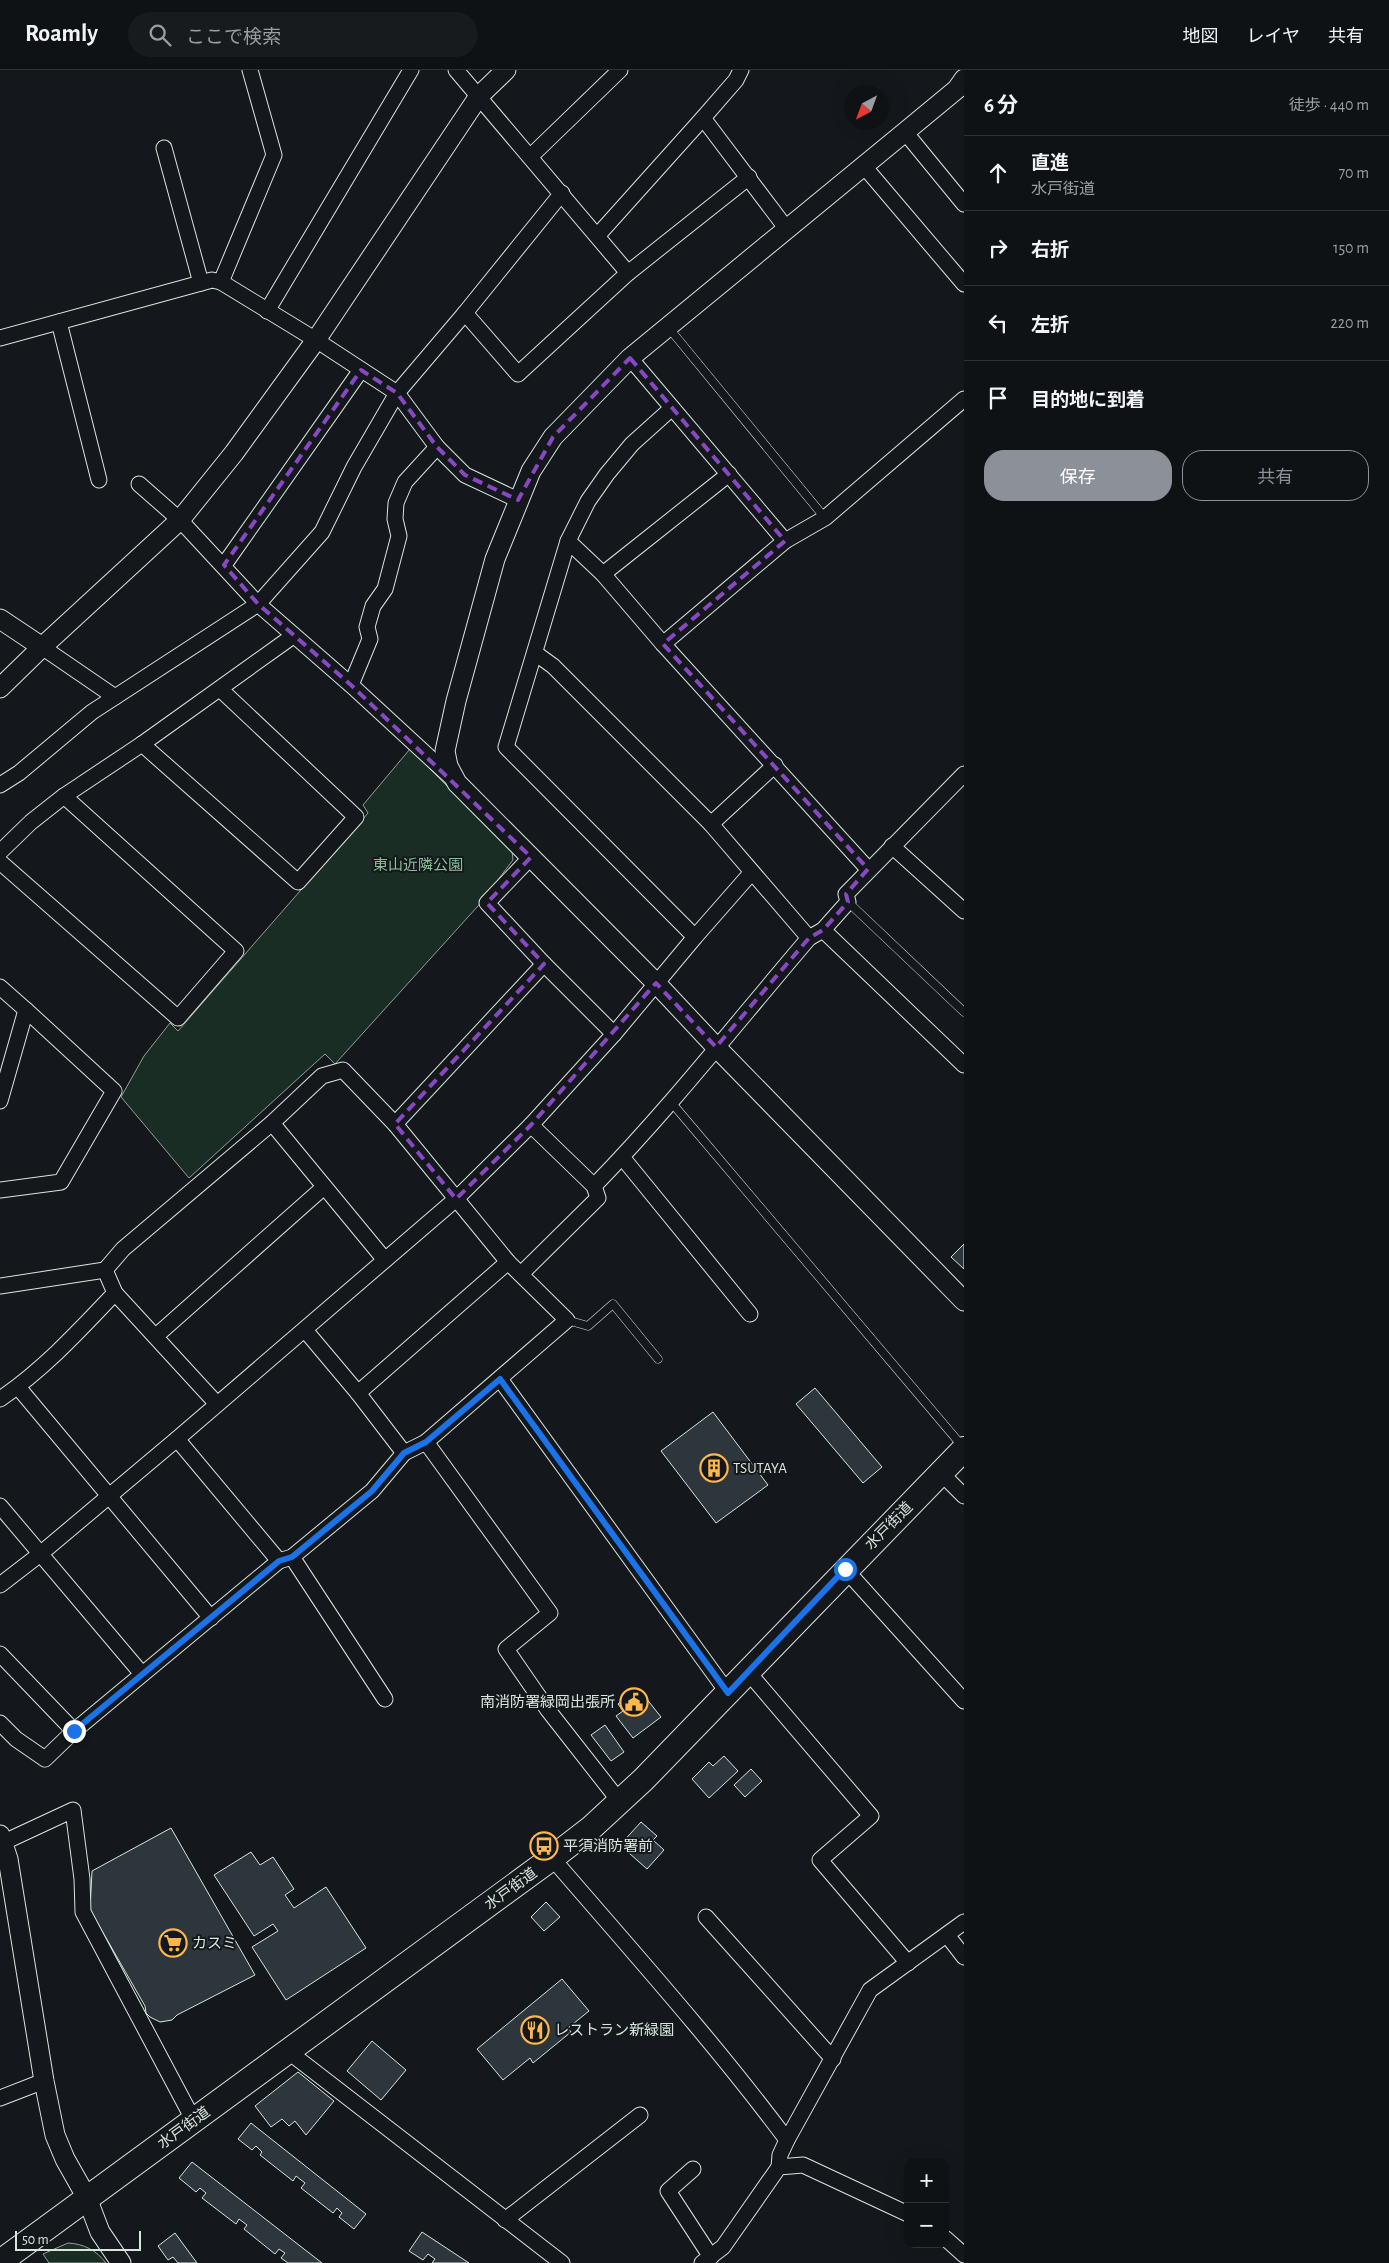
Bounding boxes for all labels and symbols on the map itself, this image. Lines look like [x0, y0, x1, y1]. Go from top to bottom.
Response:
north arrow [844, 85, 889, 130]
park label: 東山近隣公園 [373, 857, 463, 873]
building icon: TSUTAYA [699, 1453, 729, 1483]
place label: TSUTAYA [733, 1461, 787, 1476]
street label: 水戸街道 [862, 1499, 916, 1553]
route start [834, 1558, 857, 1581]
public building icon: 南消防署緑岡出張所 [619, 1687, 649, 1717]
place label: 南消防署緑岡出張所 [480, 1694, 615, 1710]
route end [63, 1720, 86, 1743]
bus stop icon: 平須消防署前 [529, 1831, 559, 1861]
place label: 平須消防署前 [563, 1838, 653, 1854]
street label: 水戸街道 [482, 1864, 540, 1913]
supermarket icon: カスミ [158, 1928, 188, 1958]
place label: カスミ [192, 1936, 237, 1951]
restaurant icon: レストラン新緑園 [520, 2015, 550, 2045]
place label: レストラン新緑園 [554, 2022, 674, 2038]
street label: 水戸街道 [155, 2103, 213, 2152]
scale bar [15, 2228, 141, 2251]

